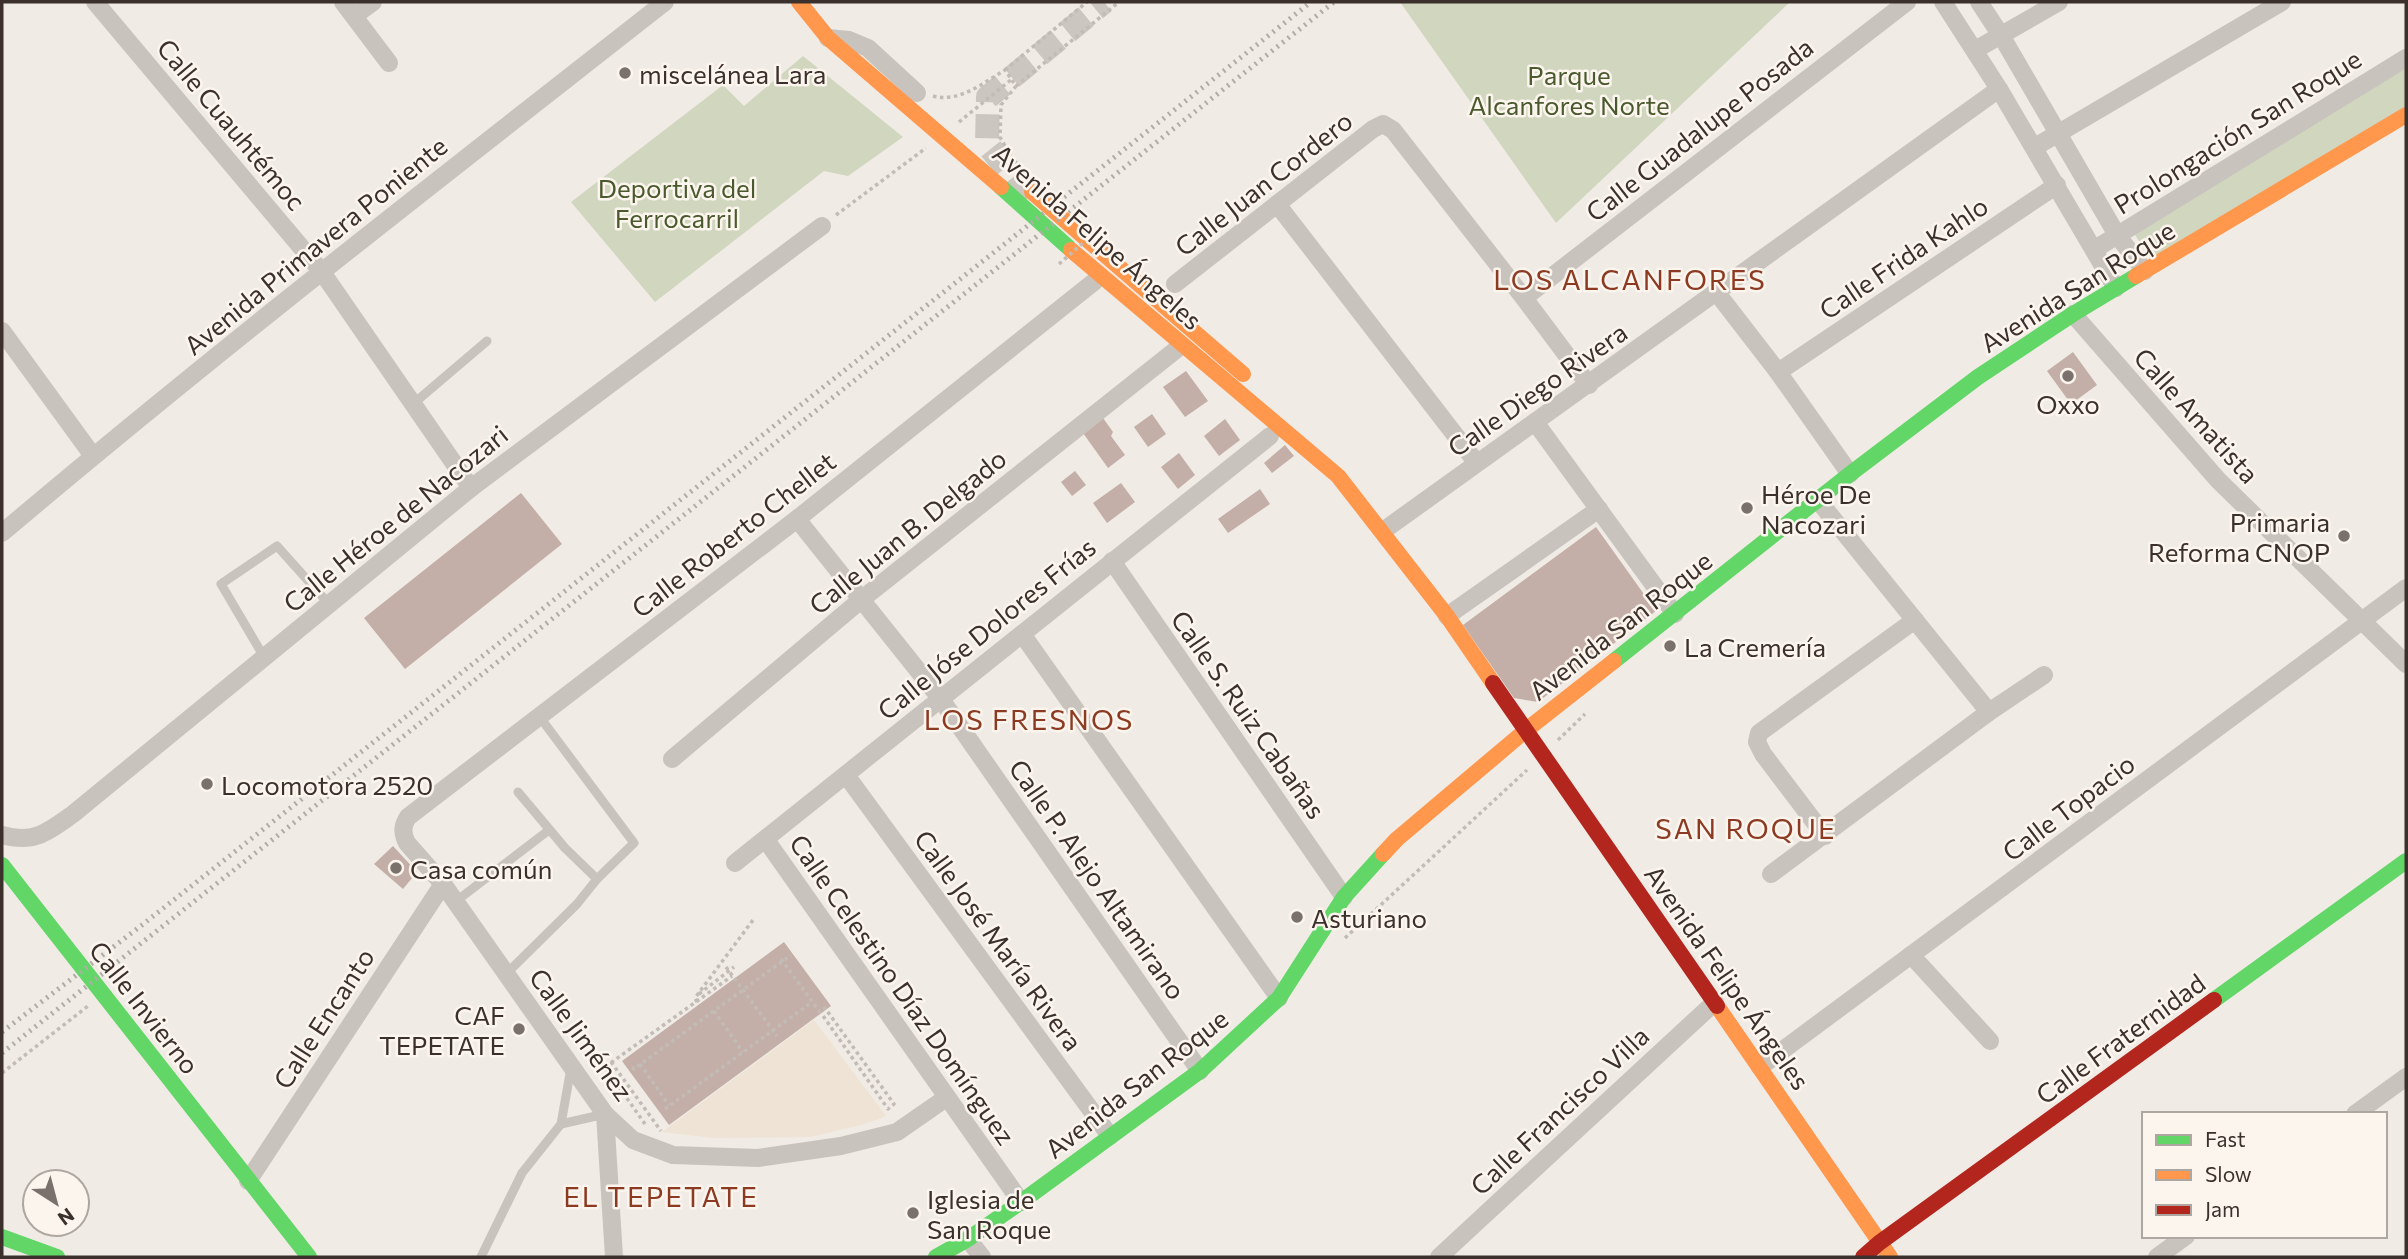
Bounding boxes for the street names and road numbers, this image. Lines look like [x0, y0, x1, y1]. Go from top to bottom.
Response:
street label: Calle Guadalupe Posada [1579, 31, 1819, 227]
street label: Calle Cuauhtémoc [151, 32, 313, 216]
street label: Prolongación San Roque [2108, 42, 2366, 220]
street label: Calle Juan Cordero [1168, 104, 1358, 262]
street label: Avenida Primavera Poniente [177, 129, 453, 361]
street label: Avenida Felipe Ángeles [987, 137, 1209, 335]
street label: Calle Frida Kahlo [1813, 189, 1993, 325]
street label: Avenida San Roque [1974, 214, 2180, 358]
street label: Calle Diego Rivera [1441, 316, 1633, 462]
street label: Calle Amatista [2128, 341, 2266, 489]
street label: Calle Héroe de Nacozari [277, 418, 513, 618]
street label: Calle Juan B. Delgado [802, 442, 1012, 620]
street label: Calle Roberto Chellet [625, 445, 841, 623]
street label: Calle Jóse Dolores Frías [871, 531, 1101, 725]
street label: Avenida San Roque [1523, 544, 1717, 706]
street label: Calle S. Ruiz Cabañas [1166, 604, 1332, 824]
street label: Calle Topacio [1996, 747, 2140, 867]
street label: Calle P. Alejo Altamirano [1003, 753, 1193, 1005]
street label: Calle José María Rivera [909, 824, 1089, 1056]
street label: Calle Celestino Díaz Domínguez [784, 828, 1022, 1150]
street label: Avenida Felipe Ángeles [1639, 859, 1817, 1095]
street label: Calle Invierno [84, 935, 206, 1079]
street label: Calle Encanto [266, 942, 380, 1094]
street label: Calle Jiménez [524, 962, 640, 1106]
street label: Calle Fraternidad [2029, 966, 2211, 1110]
street label: Avenida San Roque [1039, 1002, 1233, 1164]
street label: Calle Francisco Villa [1463, 1019, 1655, 1201]

